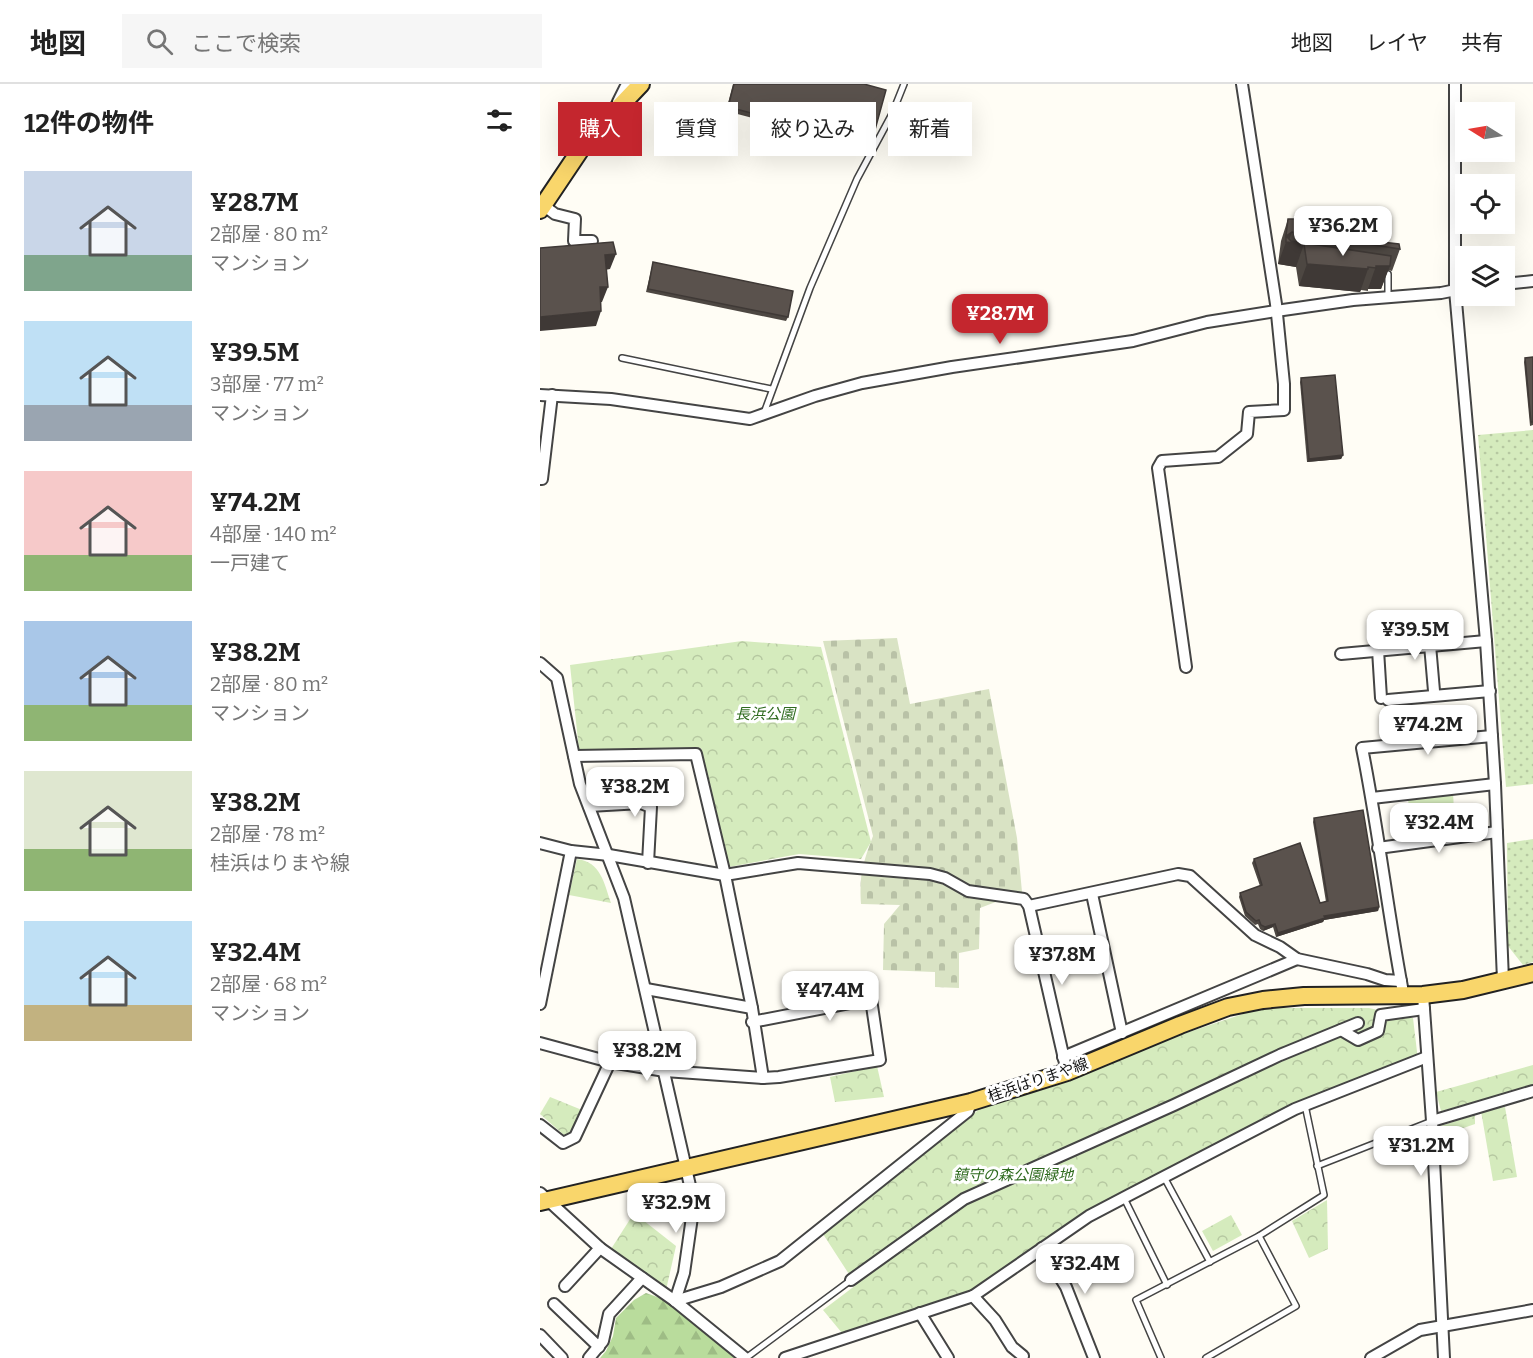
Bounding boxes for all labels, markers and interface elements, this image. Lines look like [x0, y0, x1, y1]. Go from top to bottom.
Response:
search box [122, 14, 542, 68]
icon: search [143, 25, 176, 58]
text: 地図 [30, 27, 86, 60]
text: ここで検索 [191, 30, 301, 57]
text: 地図 [1291, 30, 1333, 56]
text: レイヤ [1366, 30, 1428, 56]
text: 共有 [1461, 30, 1503, 56]
chip: 購入 [558, 102, 642, 156]
chip: 賃貸 [654, 102, 738, 156]
chip: 絞り込み [750, 102, 876, 156]
chip: 新着 [888, 102, 972, 156]
north arrow [1455, 102, 1515, 162]
map controls [1455, 102, 1515, 306]
icon: filters [483, 104, 516, 137]
text: 12件の物件 [24, 108, 154, 139]
button: locate [1455, 174, 1515, 234]
text: ¥28.7M [210, 187, 299, 218]
icon: home [72, 195, 144, 267]
pin: ¥36.2M [1294, 206, 1392, 257]
text: ¥36.2M [1308, 213, 1378, 237]
text: 2部屋 · 80 m² [210, 222, 328, 246]
button: layers [1455, 246, 1515, 306]
text: マンション [210, 251, 310, 275]
pin: ¥28.7M [951, 294, 1049, 345]
text: ¥28.7M [966, 301, 1034, 325]
text: ¥39.5M [210, 337, 299, 368]
icon: home [72, 345, 144, 417]
text: 3部屋 · 77 m² [210, 372, 324, 396]
text: マンション [210, 401, 310, 425]
text: ¥74.2M [210, 487, 301, 518]
icon: home [72, 495, 144, 567]
text: 4部屋 · 140 m² [210, 522, 337, 546]
text: 一戸建て [210, 551, 290, 575]
pin: ¥39.5M [1366, 610, 1464, 661]
text: ¥39.5M [1381, 617, 1449, 641]
text: ¥38.2M [210, 637, 301, 668]
icon: home [72, 645, 144, 717]
text: 2部屋 · 80 m² [210, 672, 328, 696]
text: マンション [210, 701, 310, 725]
park label: 長浜公園 [735, 705, 797, 723]
pin: ¥74.2M [1379, 705, 1477, 756]
text: ¥74.2M [1393, 712, 1463, 736]
pin: ¥38.2M [586, 767, 684, 818]
text: ¥38.2M [600, 774, 670, 798]
text: ¥38.2M [210, 787, 301, 818]
icon: home [72, 795, 144, 867]
pin: ¥32.4M [1390, 803, 1488, 854]
text: ¥32.4M [1404, 810, 1474, 834]
text: 2部屋 · 78 m² [210, 822, 325, 846]
text: 桂浜はりまや線 [210, 851, 350, 875]
pin: ¥37.8M [1013, 935, 1111, 986]
text: ¥32.4M [210, 937, 301, 968]
text: ¥37.8M [1028, 942, 1096, 966]
icon: home [72, 945, 144, 1017]
pin: ¥47.4M [781, 971, 879, 1022]
text: 2部屋 · 68 m² [210, 972, 327, 996]
text: ¥47.4M [796, 978, 864, 1002]
text: マンション [210, 1001, 310, 1025]
pin: ¥38.2M [598, 1031, 696, 1082]
text: ¥38.2M [612, 1038, 682, 1062]
street label: 桂浜はりまや線 [985, 1054, 1091, 1106]
pin: ¥31.2M [1372, 1126, 1470, 1177]
text: ¥31.2M [1387, 1133, 1455, 1157]
park label: 鎮守の森公園緑地 [953, 1166, 1075, 1184]
pin: ¥32.9M [627, 1183, 725, 1234]
text: ¥32.9M [641, 1190, 711, 1214]
pin: ¥32.4M [1036, 1244, 1134, 1295]
text: ¥32.4M [1050, 1251, 1120, 1275]

